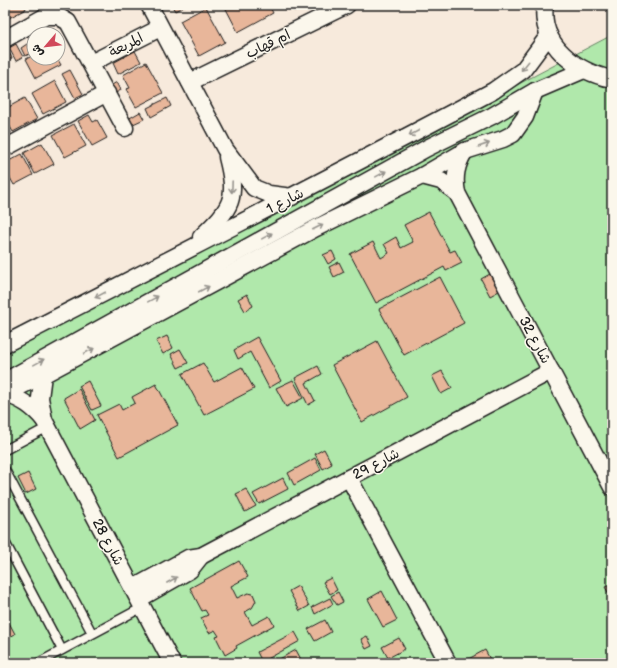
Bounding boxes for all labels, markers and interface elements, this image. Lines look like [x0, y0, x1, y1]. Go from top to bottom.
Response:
north arrow [26, 26, 66, 66]
street label: ام قهاب [243, 26, 294, 64]
street label: المربعة [106, 29, 146, 61]
text: ش [29, 42, 46, 59]
one-way arrow [521, 61, 529, 72]
one-way arrow [409, 130, 421, 137]
one-way arrow [478, 140, 490, 148]
one-way arrow [375, 169, 387, 177]
one-way arrow [228, 180, 236, 193]
street label: شارع 1 [264, 184, 307, 218]
one-way arrow [312, 223, 324, 230]
one-way arrow [261, 232, 273, 240]
one-way arrow [197, 284, 209, 292]
one-way arrow [94, 292, 106, 299]
one-way arrow [147, 295, 159, 302]
street label: شارع 32 [515, 314, 554, 367]
one-way arrow [83, 346, 95, 354]
one-way arrow [33, 357, 45, 365]
street label: شارع 29 [350, 445, 403, 484]
street label: شارع 28 [88, 516, 127, 569]
one-way arrow [166, 576, 178, 584]

